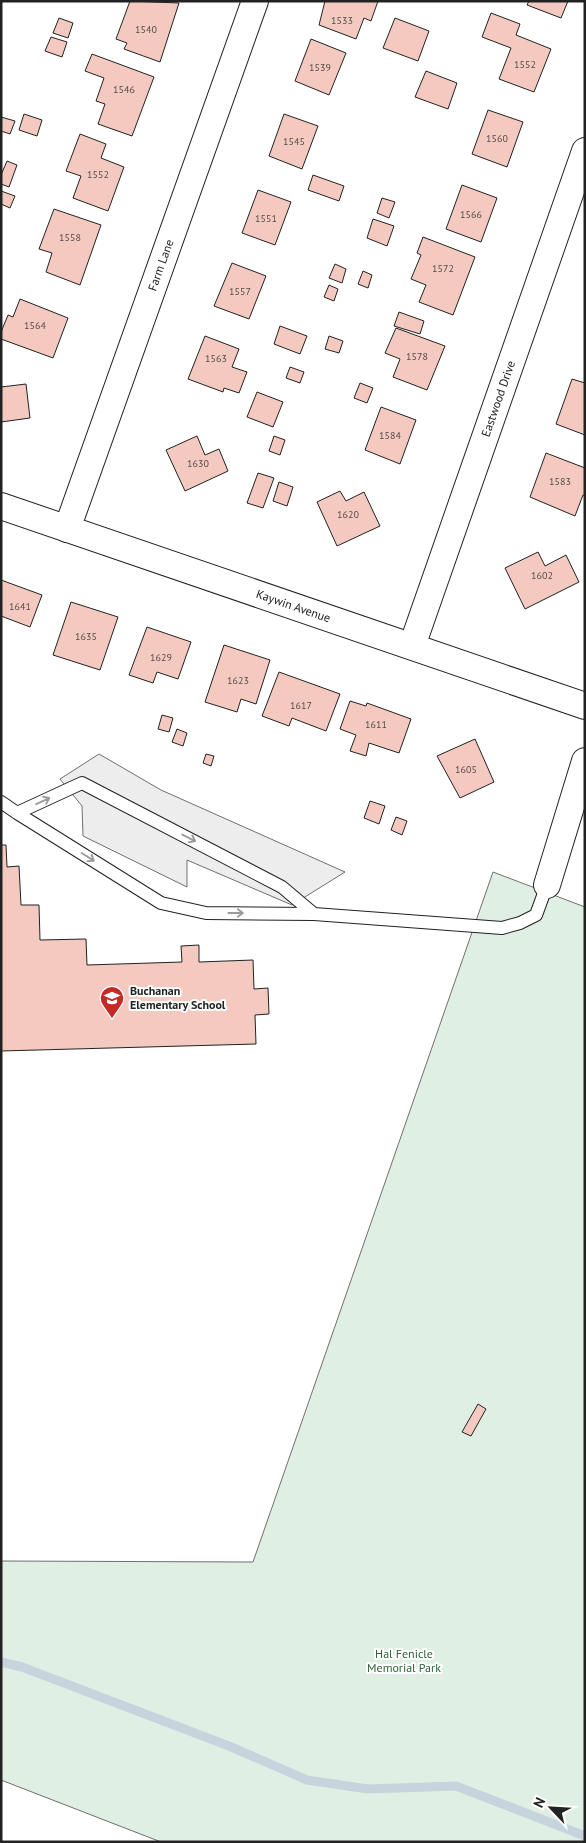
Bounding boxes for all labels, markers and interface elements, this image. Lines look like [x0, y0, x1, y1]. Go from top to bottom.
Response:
house number: 1533 [331, 14, 353, 27]
house number: 1540 [135, 23, 157, 36]
house number: 1552 [514, 58, 536, 71]
house number: 1539 [309, 61, 331, 74]
house number: 1546 [113, 83, 135, 96]
house number: 1560 [486, 132, 508, 145]
house number: 1545 [283, 135, 305, 148]
house number: 1552 [87, 168, 109, 181]
house number: 1566 [460, 208, 482, 221]
house number: 1551 [255, 212, 277, 225]
house number: 1558 [59, 231, 81, 244]
street label: Farm Lane [144, 237, 177, 293]
house number: 1572 [432, 262, 454, 275]
house number: 1557 [229, 285, 251, 298]
house number: 1564 [24, 319, 46, 332]
house number: 1578 [406, 350, 428, 363]
house number: 1563 [205, 352, 227, 365]
street label: Eastwood Drive [478, 358, 518, 439]
house number: 1584 [379, 429, 401, 442]
house number: 1630 [187, 457, 209, 470]
house number: 1583 [549, 475, 571, 488]
house number: 1620 [337, 508, 359, 521]
house number: 1602 [531, 569, 553, 582]
street label: Kaywin Avenue [254, 586, 333, 625]
house number: 1641 [9, 600, 31, 613]
house number: 1635 [75, 630, 97, 643]
house number: 1629 [150, 651, 172, 664]
house number: 1623 [227, 674, 249, 687]
house number: 1617 [290, 699, 312, 712]
house number: 1611 [365, 718, 387, 731]
house number: 1605 [455, 763, 477, 776]
one-way arrow [36, 796, 51, 806]
one-way arrow [181, 834, 196, 843]
one-way arrow [81, 852, 95, 863]
one-way arrow [228, 908, 244, 918]
place label: Buchanan Elementary School [130, 983, 226, 1012]
school or university icon: Buchanan Elementary School [99, 985, 125, 1019]
park label: Hal Fenicle Memorial Park [367, 1646, 441, 1675]
north arrow [526, 1783, 576, 1833]
text: N [529, 1795, 549, 1810]

